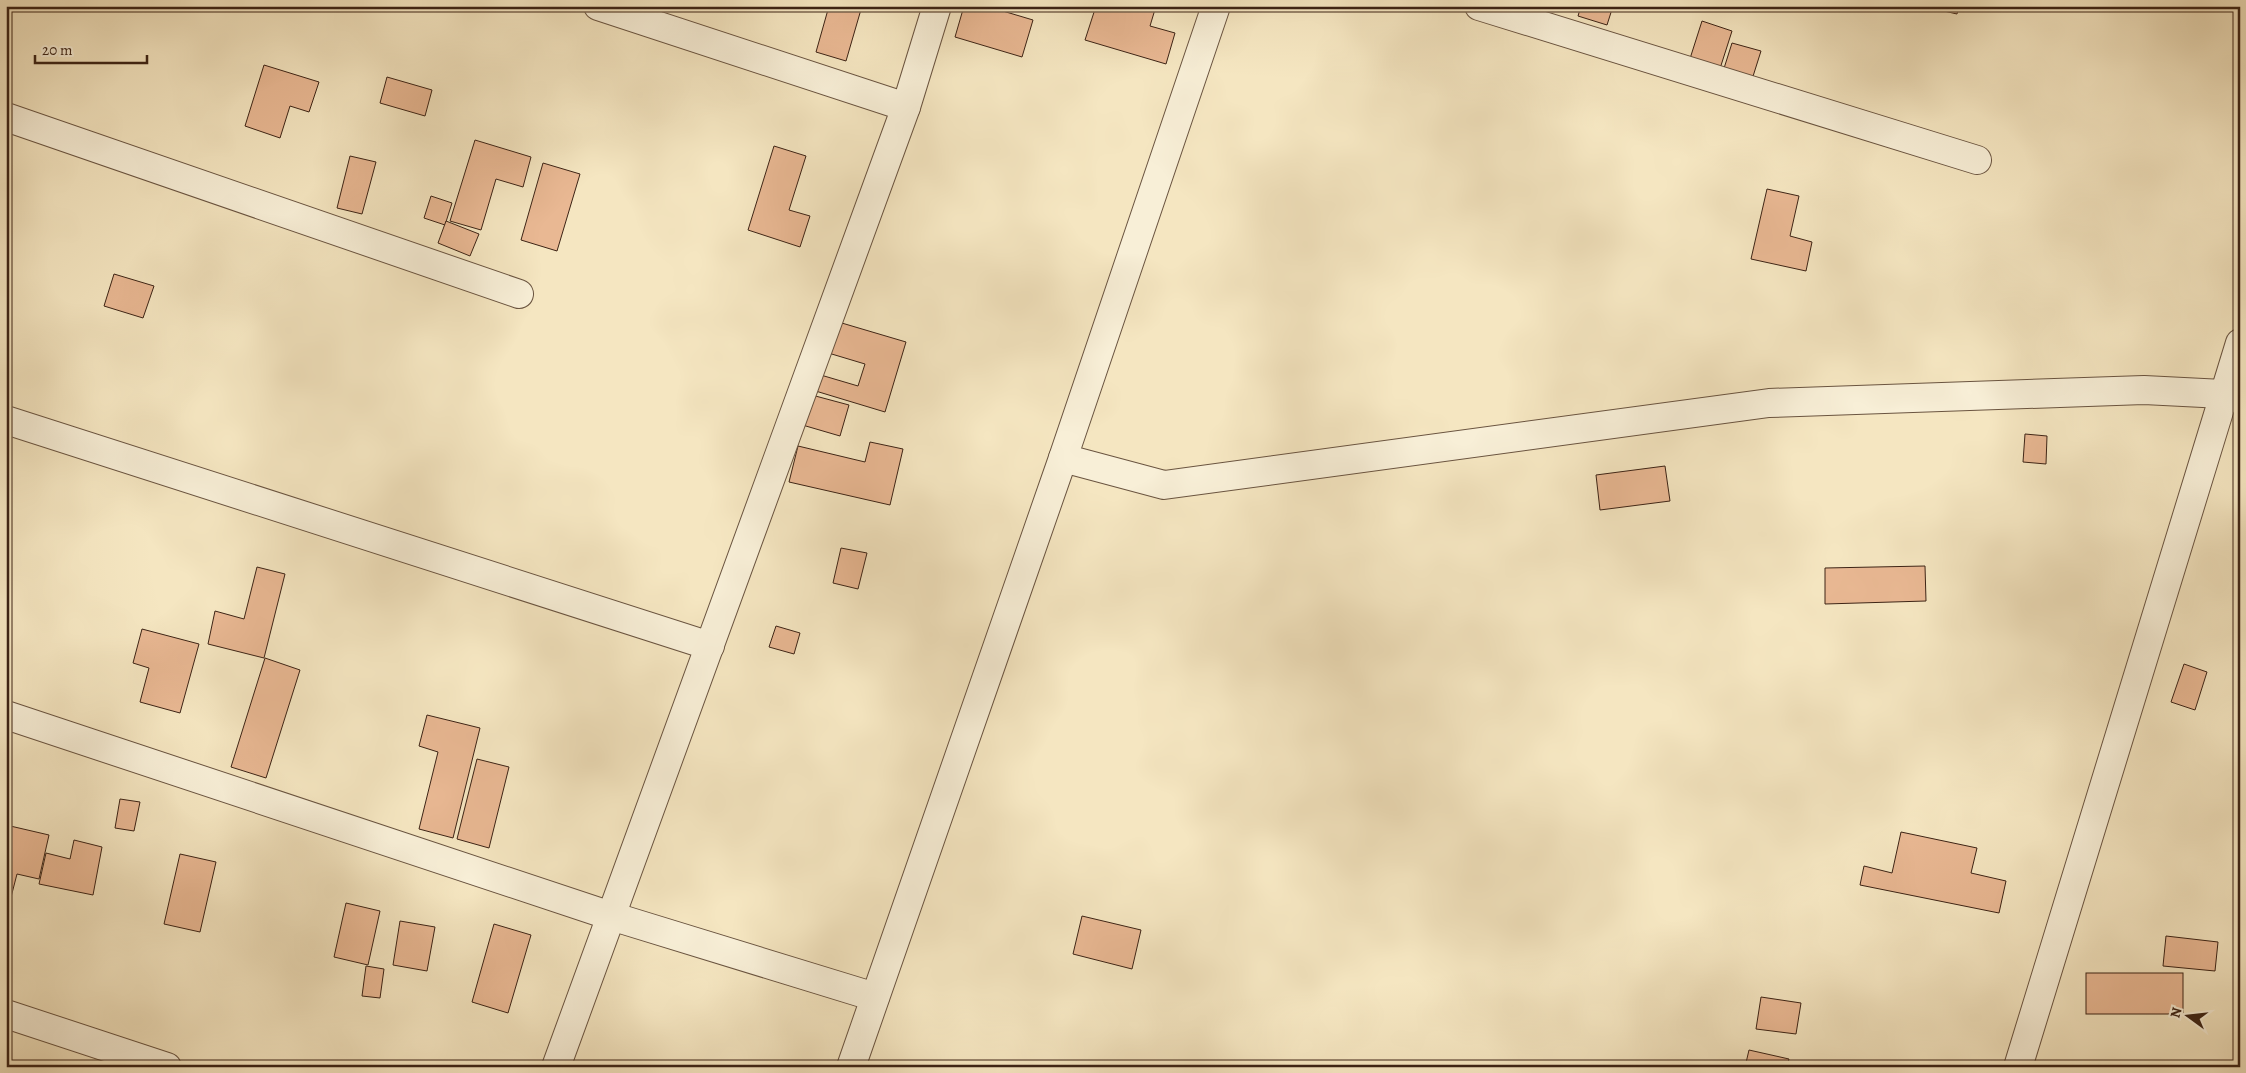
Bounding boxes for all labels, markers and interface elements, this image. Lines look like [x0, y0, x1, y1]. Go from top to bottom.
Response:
scale bar [35, 32, 148, 64]
text: 20 m [42, 40, 73, 60]
north arrow [2164, 990, 2214, 1040]
text: N [2165, 1005, 2186, 1020]

